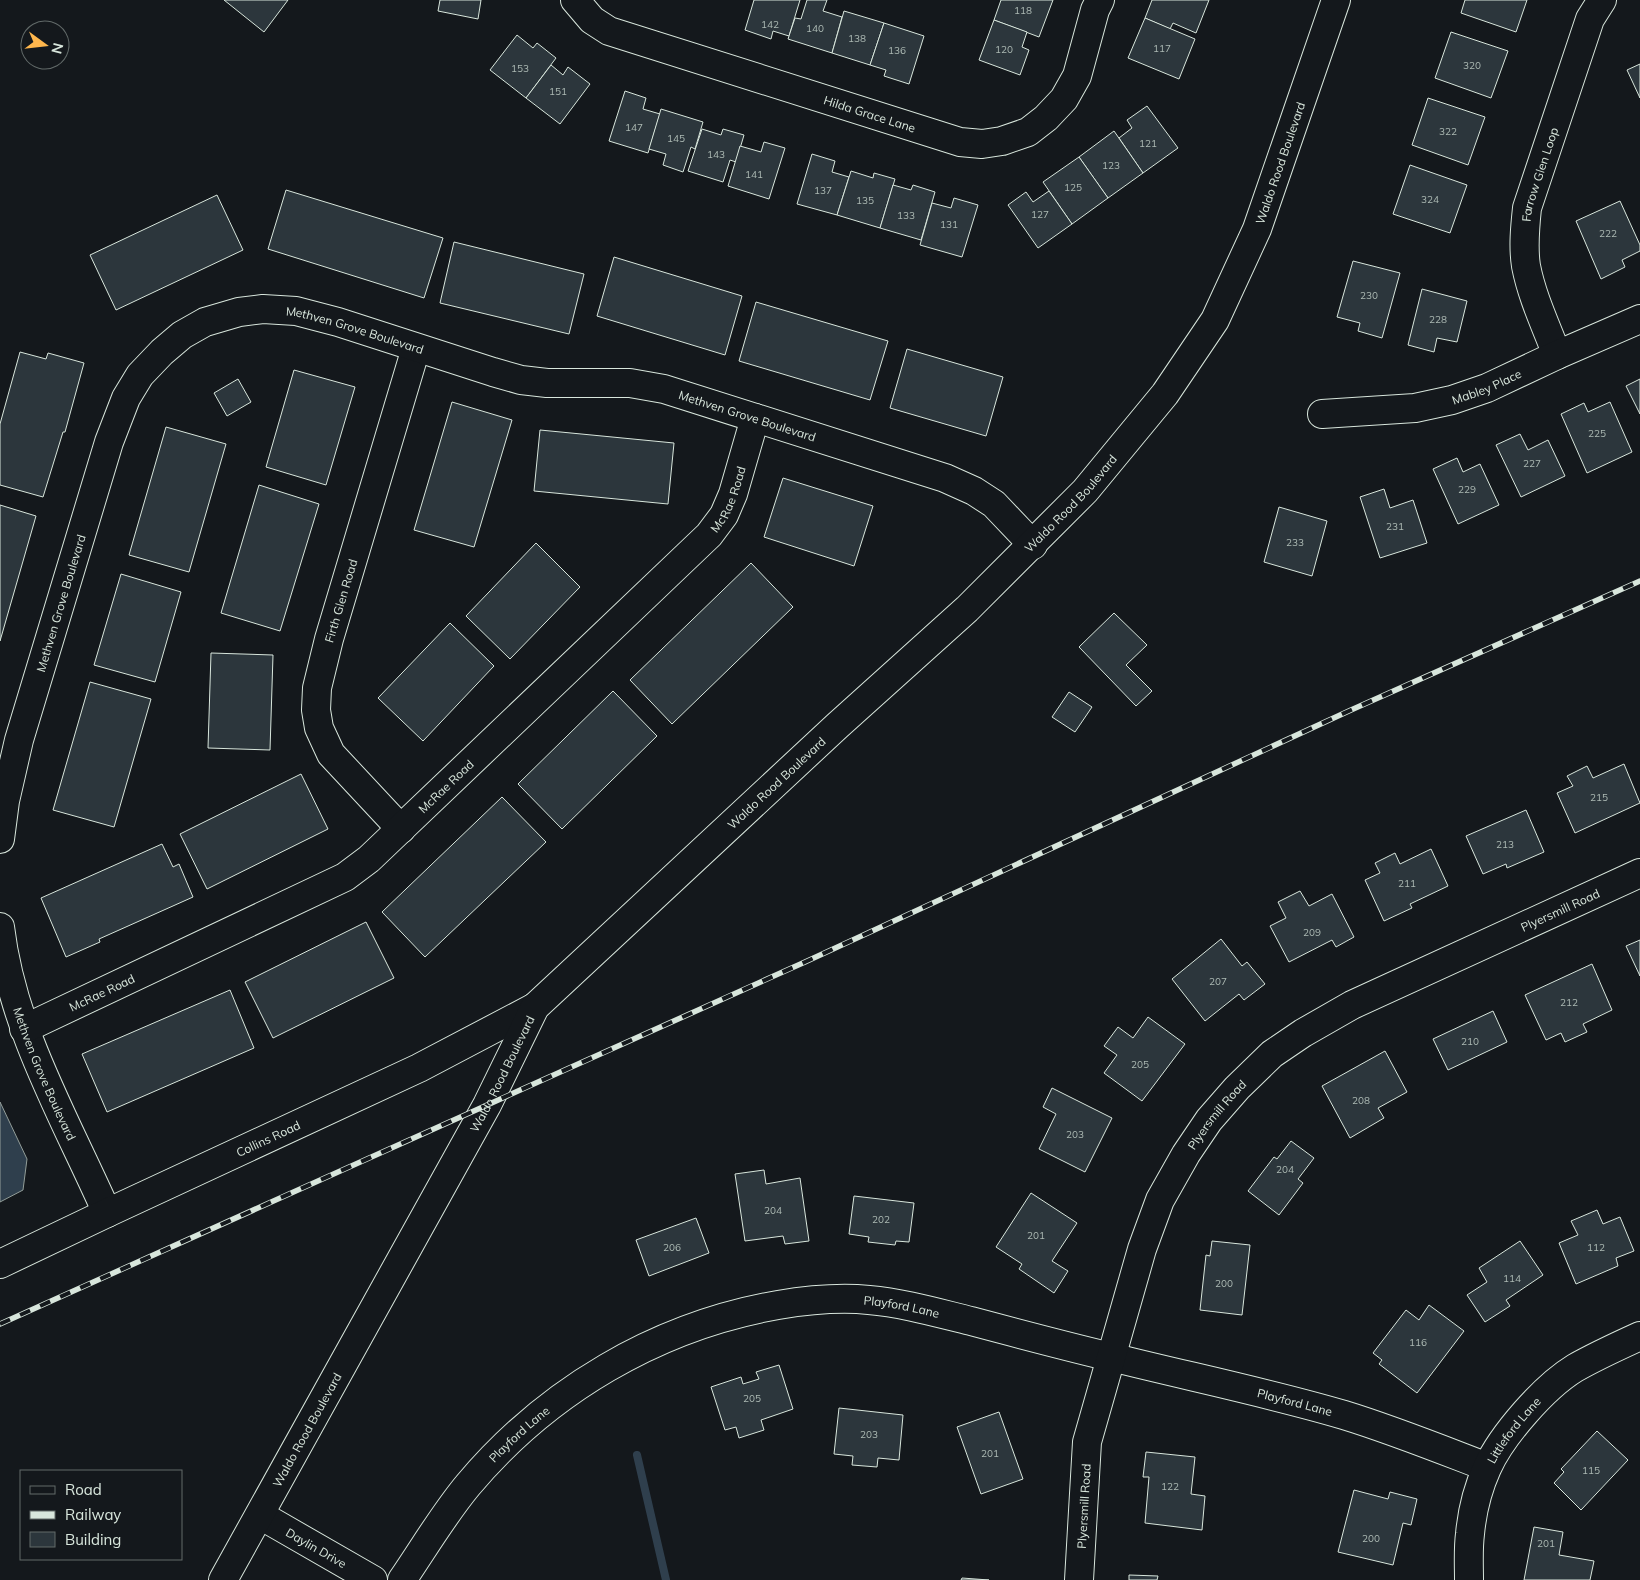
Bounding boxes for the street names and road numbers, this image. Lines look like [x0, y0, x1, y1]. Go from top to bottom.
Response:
street label: Hilda Grace Lane [822, 92, 918, 135]
street label: Waldo Rood Boulevard [1252, 100, 1308, 226]
street label: Farrow Glen Loop [1518, 125, 1561, 222]
street label: Methven Grove Boulevard [286, 303, 426, 357]
street label: Mabley Place [1450, 366, 1524, 407]
street label: Methven Grove Boulevard [677, 387, 818, 444]
street label: Waldo Rood Boulevard [1021, 451, 1120, 555]
street label: McRae Road [706, 464, 748, 535]
street label: Methven Grove Boulevard [33, 532, 88, 674]
street label: Firth Glen Road [321, 557, 360, 644]
street label: Waldo Rood Boulevard [724, 733, 828, 832]
street label: McRae Road [415, 756, 476, 816]
street label: Plyersmill Road [1518, 885, 1602, 934]
street label: McRae Road [66, 970, 137, 1014]
street label: Methven Grove Boulevard [11, 1005, 80, 1143]
street label: Waldo Rood Boulevard [466, 1013, 537, 1135]
street label: Plyersmill Road [1184, 1076, 1249, 1152]
street label: Collins Road [234, 1117, 302, 1160]
street label: Playford Lane [863, 1292, 941, 1320]
street label: Waldo Rood Boulevard [269, 1370, 344, 1489]
street label: Playford Lane [1256, 1385, 1334, 1419]
street label: Littleford Lane [1483, 1393, 1543, 1466]
street label: Playford Lane [485, 1402, 552, 1465]
street label: Plyersmill Road [1073, 1463, 1093, 1549]
street label: Daylin Drive [283, 1524, 349, 1571]

